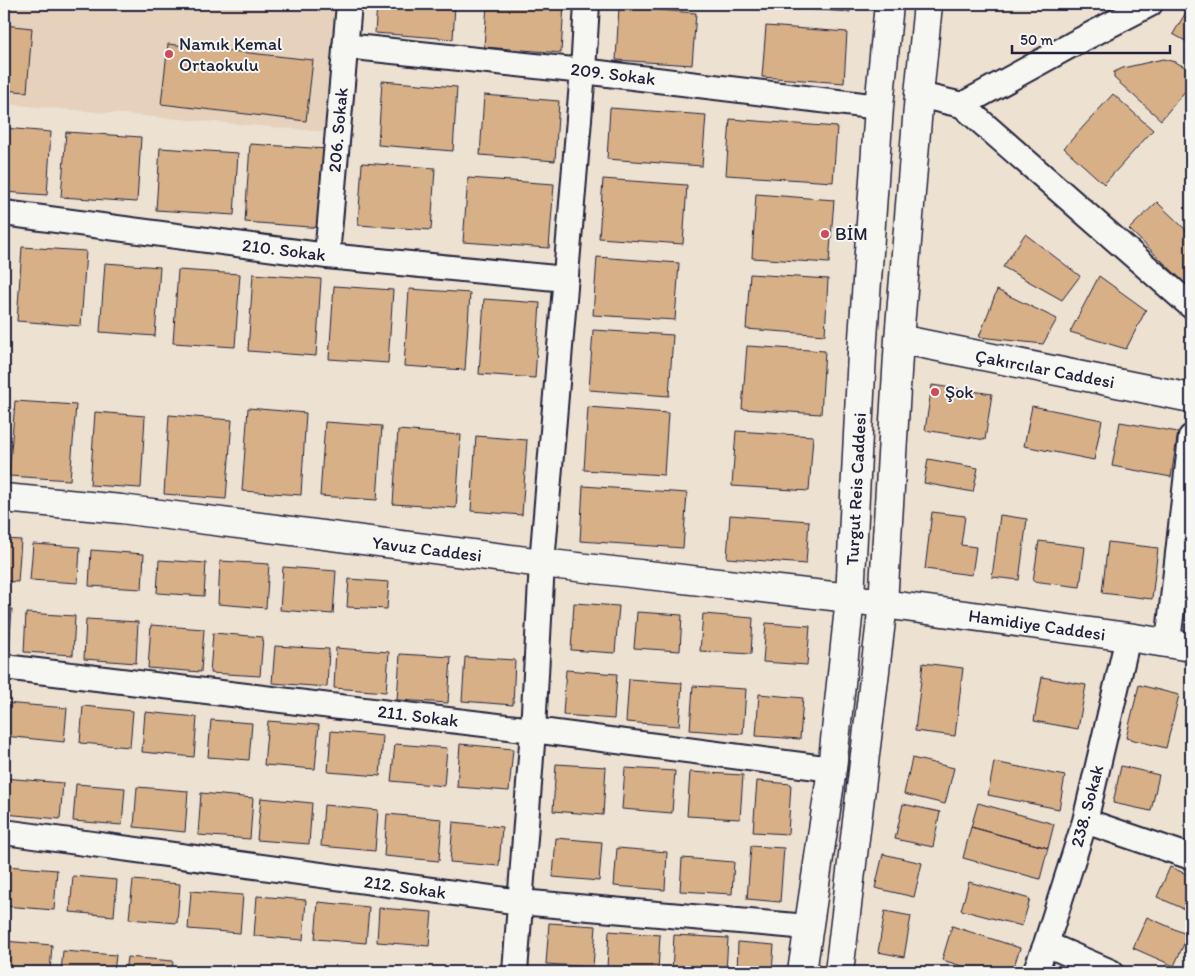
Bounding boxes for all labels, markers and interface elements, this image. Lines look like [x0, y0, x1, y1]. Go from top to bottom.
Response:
scale bar [1012, 22, 1170, 54]
text: 50 m [1020, 31, 1053, 49]
place label: Namık Kemal Ortaokulu [179, 33, 282, 76]
marker: Namık Kemal Ortaokulu [163, 48, 175, 60]
street label: 209. Sokak [569, 58, 657, 90]
street label: 206. Sokak [323, 87, 353, 173]
place label: BİM [835, 223, 868, 245]
marker: BİM [819, 228, 831, 240]
street label: 210. Sokak [241, 234, 327, 266]
street label: Çakırcılar Caddesi [973, 345, 1117, 393]
place label: Şok [945, 381, 974, 403]
marker: Şok [929, 386, 941, 398]
street label: Turgut Reis Caddesi [841, 412, 871, 566]
street label: Yavuz Caddesi [371, 531, 483, 567]
street label: Hamidiye Caddesi [967, 604, 1107, 646]
street label: 211. Sokak [376, 700, 460, 732]
street label: 238. Sokak [1065, 762, 1109, 850]
street label: 212. Sokak [363, 870, 447, 904]

